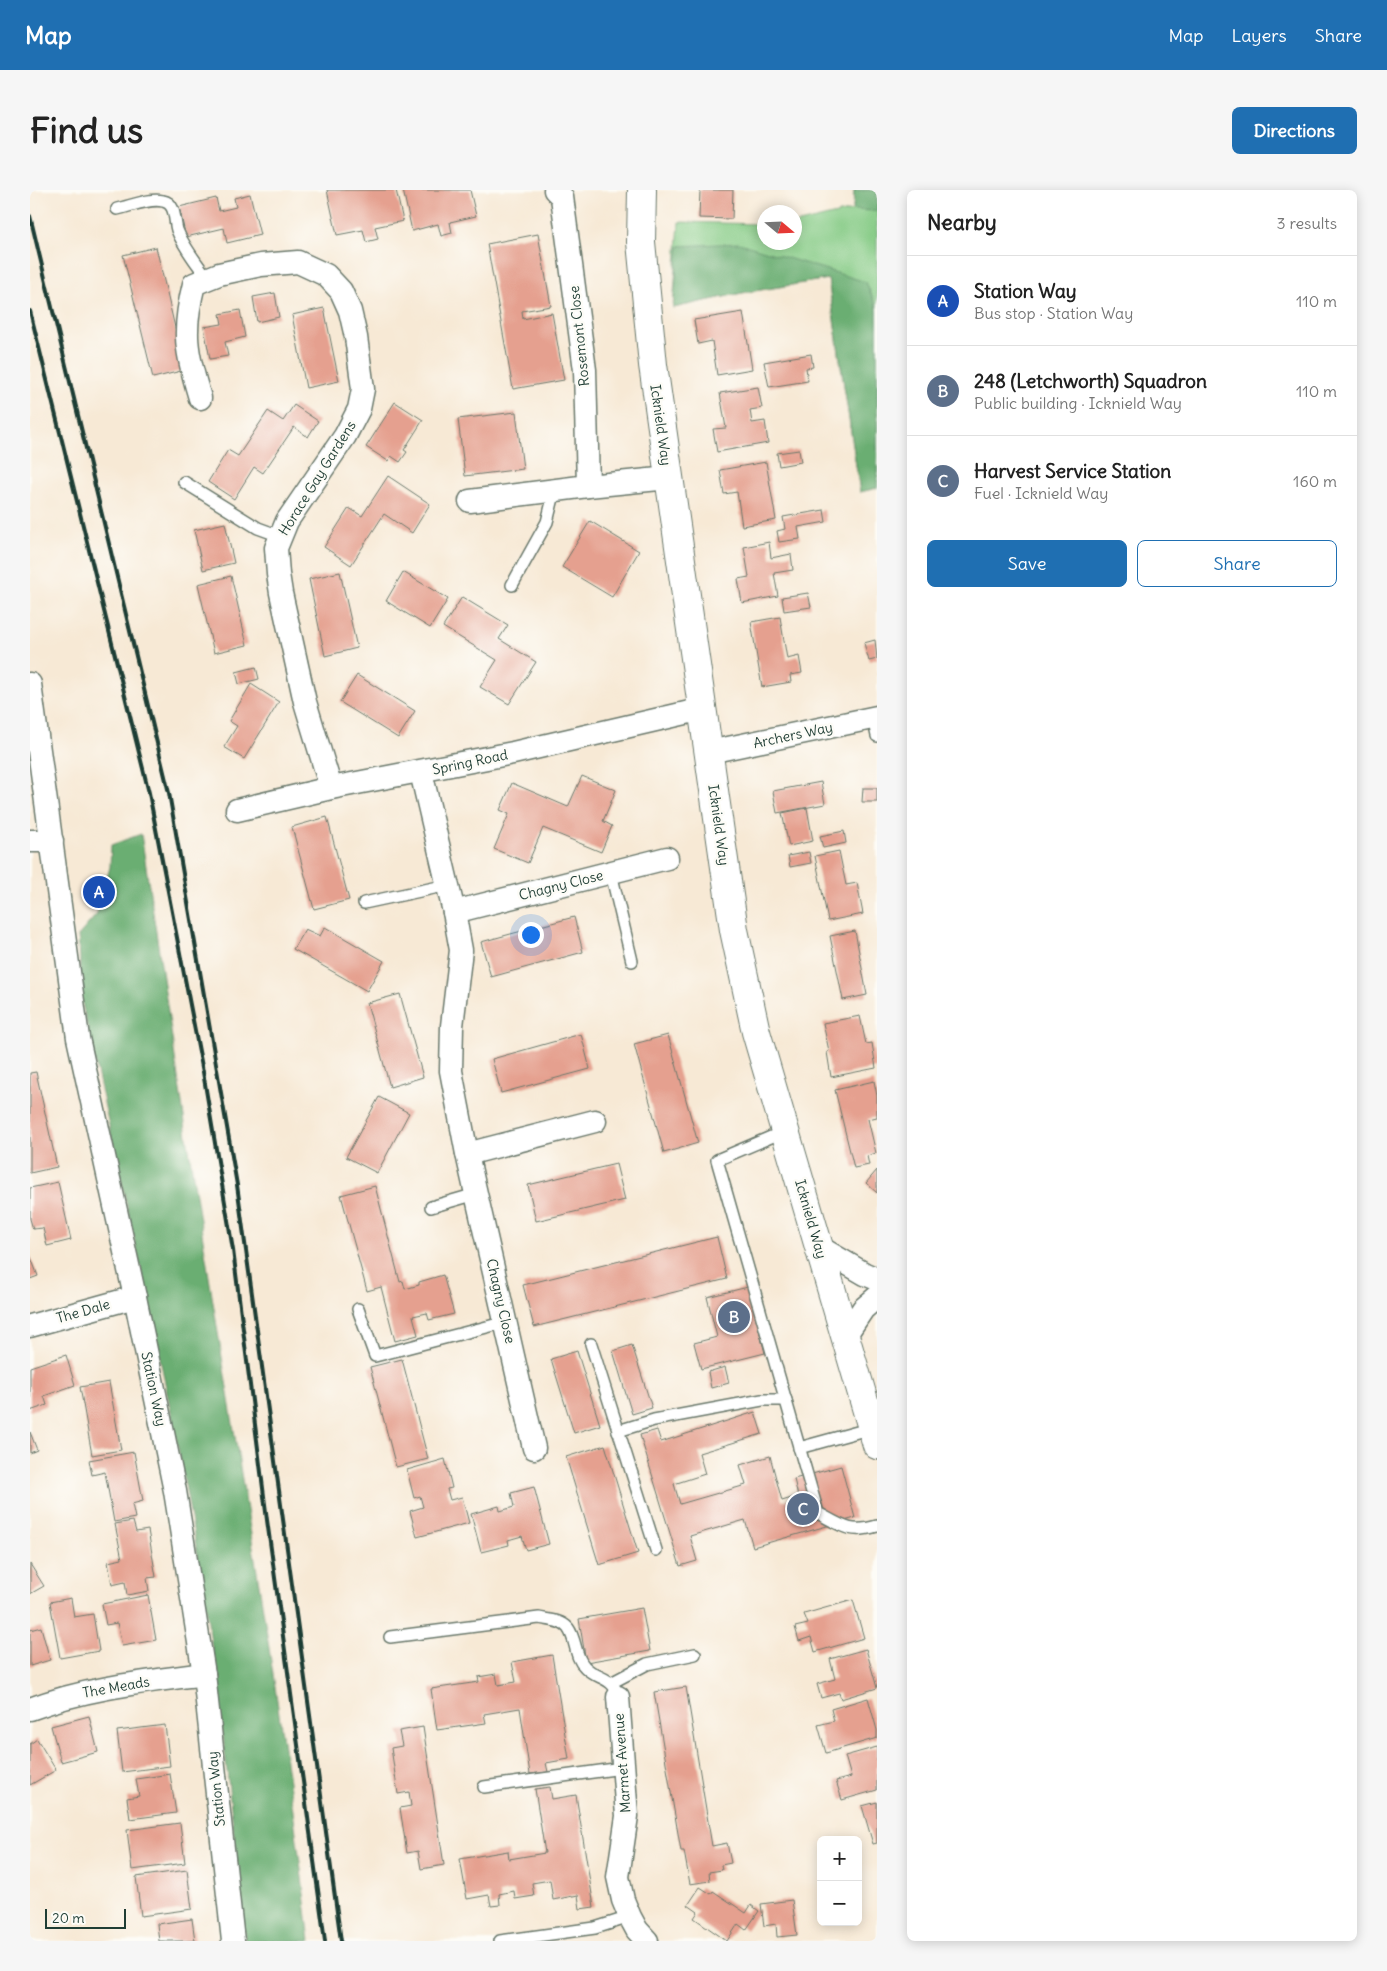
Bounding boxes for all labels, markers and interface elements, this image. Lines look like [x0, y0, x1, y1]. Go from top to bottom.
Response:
text: Map [25, 20, 72, 50]
text: Map [1168, 24, 1203, 47]
text: Layers [1231, 24, 1287, 47]
text: Share [1315, 24, 1362, 47]
button: Directions [1232, 107, 1357, 154]
text: Find us [30, 108, 143, 152]
north arrow [757, 205, 802, 250]
text: Nearby [927, 209, 997, 236]
text: 3 results [1277, 213, 1337, 233]
text: Station Way [974, 279, 1077, 303]
street label: Rosemont Close [565, 285, 593, 387]
text: A [938, 291, 948, 311]
text: 110 m [1296, 291, 1337, 311]
text: Bus stop · Station Way [974, 303, 1133, 323]
text: 248 (Letchworth) Squadron [974, 369, 1207, 393]
text: B [938, 381, 948, 401]
text: 110 m [1296, 381, 1337, 401]
street label: Icknield Way [646, 383, 676, 467]
text: Public building · Icknield Way [974, 393, 1182, 413]
street label: Horace Gay Gardens [274, 417, 360, 539]
text: Harvest Service Station [974, 459, 1171, 483]
text: C [938, 471, 948, 491]
text: 160 m [1293, 471, 1337, 491]
text: Fuel · Icknield Way [974, 483, 1108, 503]
button: Save [927, 540, 1127, 587]
button: Share [1137, 540, 1337, 587]
street label: Archers Way [752, 718, 834, 752]
street label: Spring Road [431, 745, 509, 779]
street label: Icknield Way [704, 783, 734, 867]
street label: Chagny Close [517, 866, 605, 904]
pin: A [83, 873, 115, 911]
your location [518, 922, 544, 948]
street label: Icknield Way [791, 1177, 831, 1261]
street label: Chagny Close [483, 1257, 519, 1345]
street label: The Dale [54, 1295, 112, 1327]
pin: B [718, 1298, 750, 1336]
street label: Station Way [137, 1350, 171, 1428]
pin: C [787, 1490, 819, 1528]
street label: The Meads [81, 1672, 151, 1702]
street label: Marmet Avenue [610, 1713, 634, 1813]
street label: Station Way [203, 1750, 229, 1828]
map controls [817, 1836, 862, 1926]
button: + [817, 1836, 862, 1881]
button: − [817, 1881, 862, 1926]
scale bar [45, 1906, 126, 1929]
text: 20 m [52, 1909, 85, 1927]

